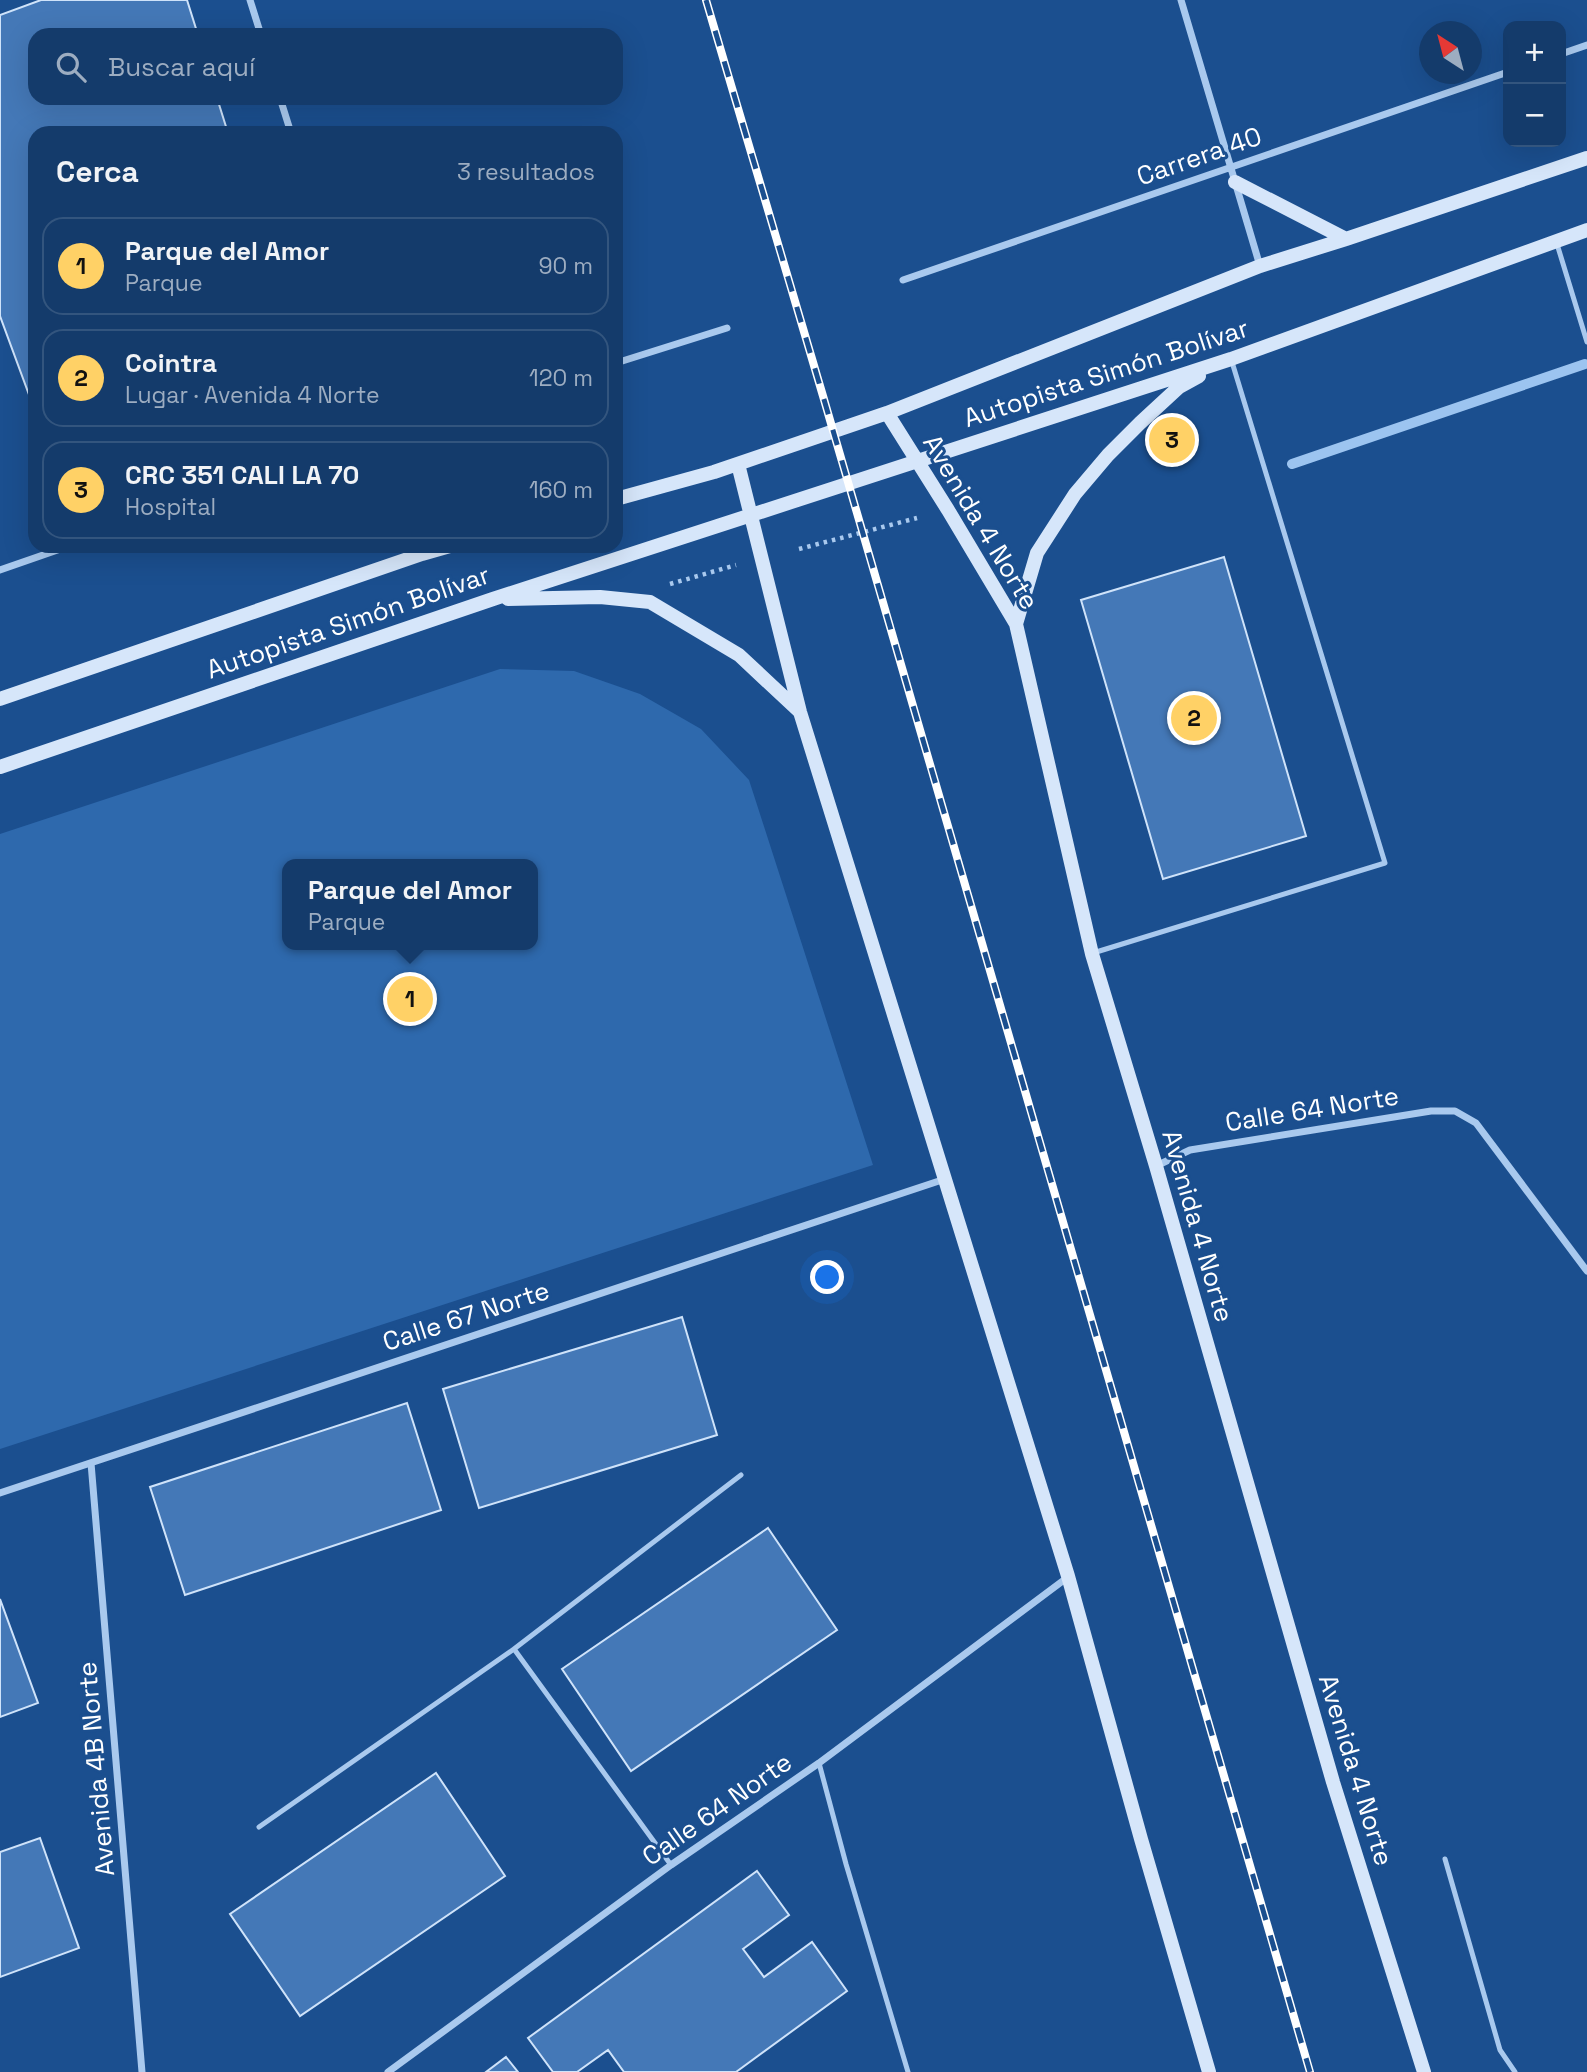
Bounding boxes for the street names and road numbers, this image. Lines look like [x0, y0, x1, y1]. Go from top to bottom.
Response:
street label: Carrera 40 [1132, 119, 1266, 193]
street label: Autopista Simón Bolívar [959, 311, 1253, 435]
street label: Avenida 4 Norte [915, 428, 1047, 616]
street label: Autopista Simón Bolívar [202, 557, 494, 687]
street label: Calle 64 Norte [1223, 1078, 1401, 1140]
street label: Avenida 4 Norte [1154, 1126, 1242, 1326]
street label: Calle 67 Norte [378, 1273, 554, 1359]
street label: Avenida 4B Norte [70, 1660, 122, 1878]
street label: Avenida 4 Norte [1311, 1670, 1401, 1870]
street label: Calle 64 Norte [635, 1745, 799, 1873]

